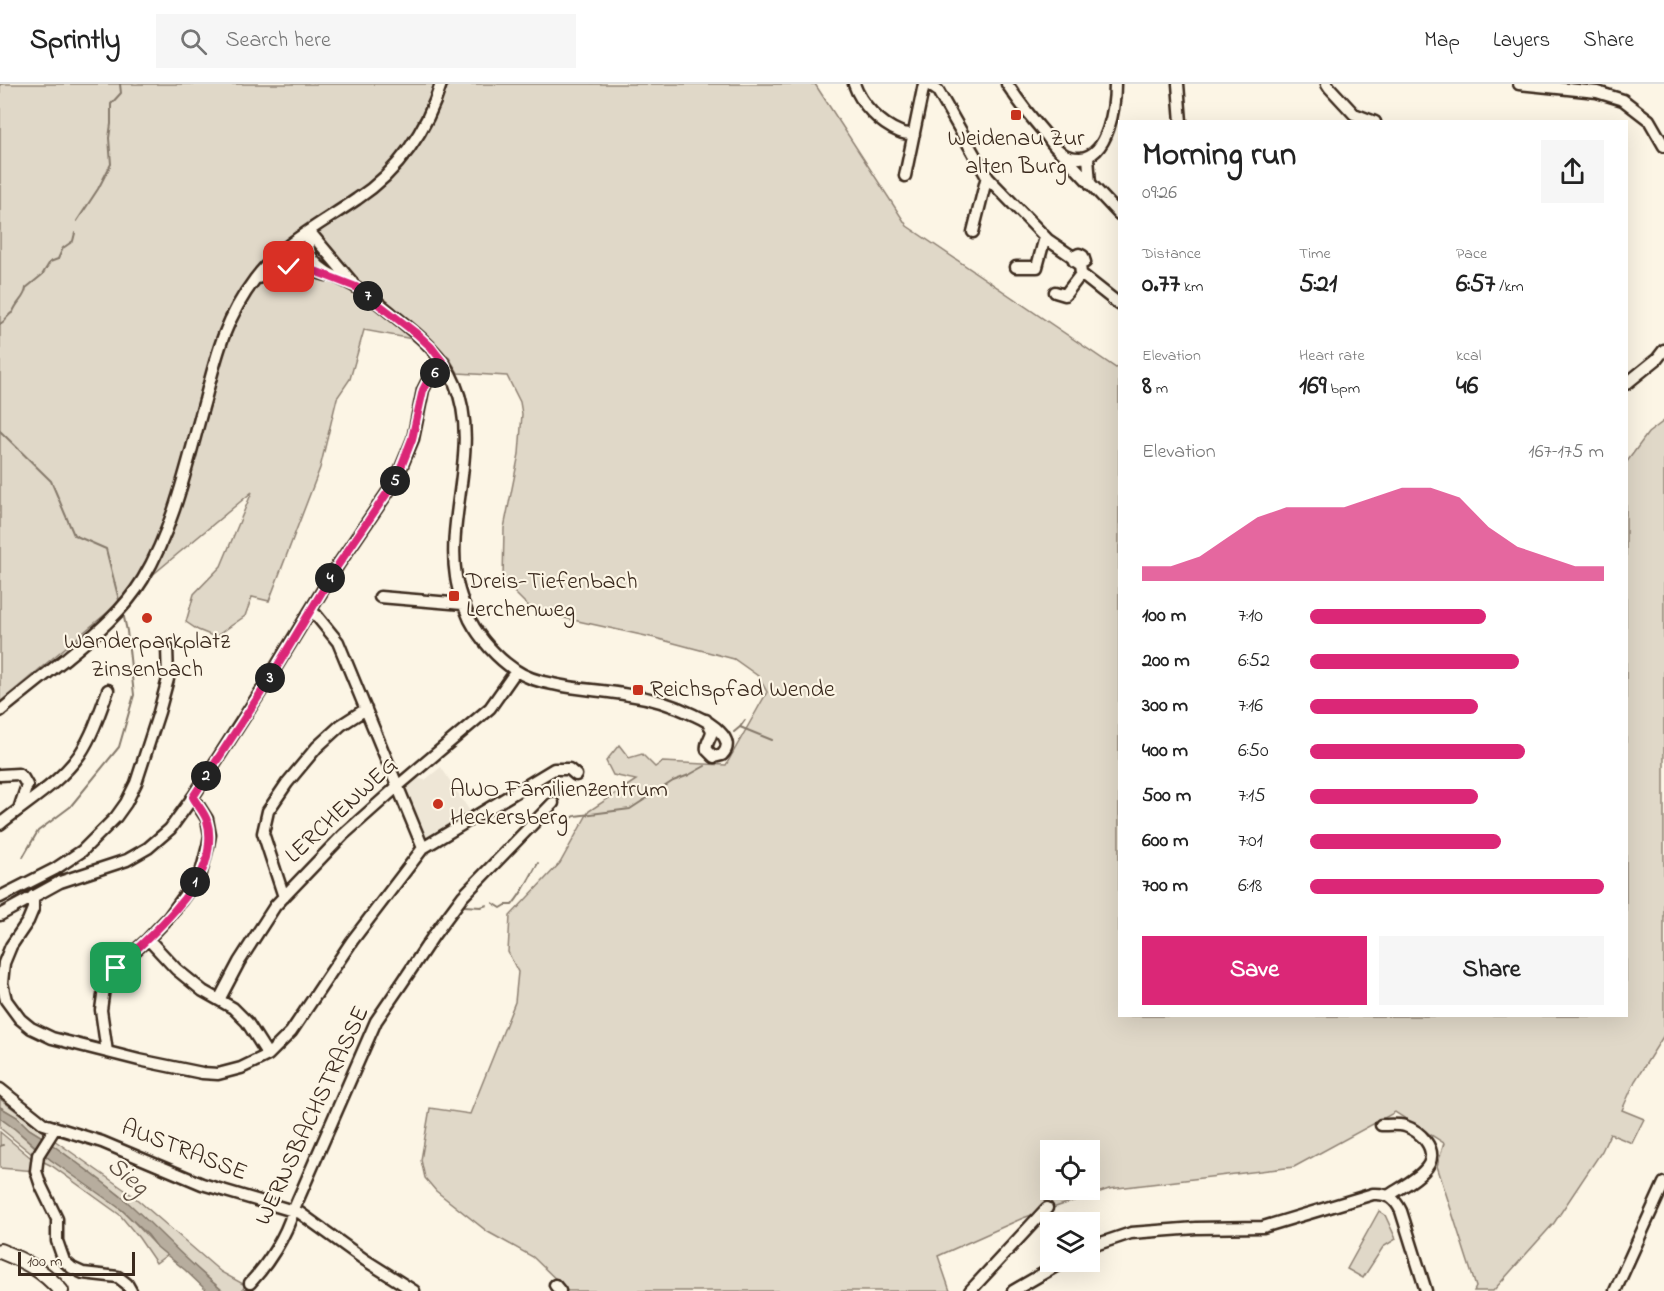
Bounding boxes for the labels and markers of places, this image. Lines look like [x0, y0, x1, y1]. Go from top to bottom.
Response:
marker: Weidenau Zur alten Burg [1009, 108, 1023, 122]
place label: Weidenau Zur alten Burg [947, 122, 1085, 185]
pin [263, 241, 314, 292]
pin: 7 [353, 281, 383, 311]
pin: 6 [420, 358, 450, 388]
pin: 5 [380, 466, 410, 496]
pin: 4 [315, 563, 345, 593]
place label: Dreis-Tiefenbach Lerchenweg [465, 565, 638, 628]
marker: Dreis-Tiefenbach Lerchenweg [447, 589, 461, 603]
marker: Wanderparkplatz Zinsenbach [140, 611, 154, 625]
place label: Wanderparkplatz Zinsenbach [64, 625, 231, 688]
pin: 3 [255, 663, 285, 693]
place label: Reichspfad Wende [650, 673, 835, 708]
marker: Reichspfad Wende [631, 683, 645, 697]
pin: 2 [191, 761, 221, 791]
place label: AWO Familienzentrum Heckersberg [450, 773, 668, 836]
marker: AWO Familienzentrum Heckersberg [431, 797, 445, 811]
pin: 1 [180, 867, 210, 897]
pin [90, 942, 141, 993]

